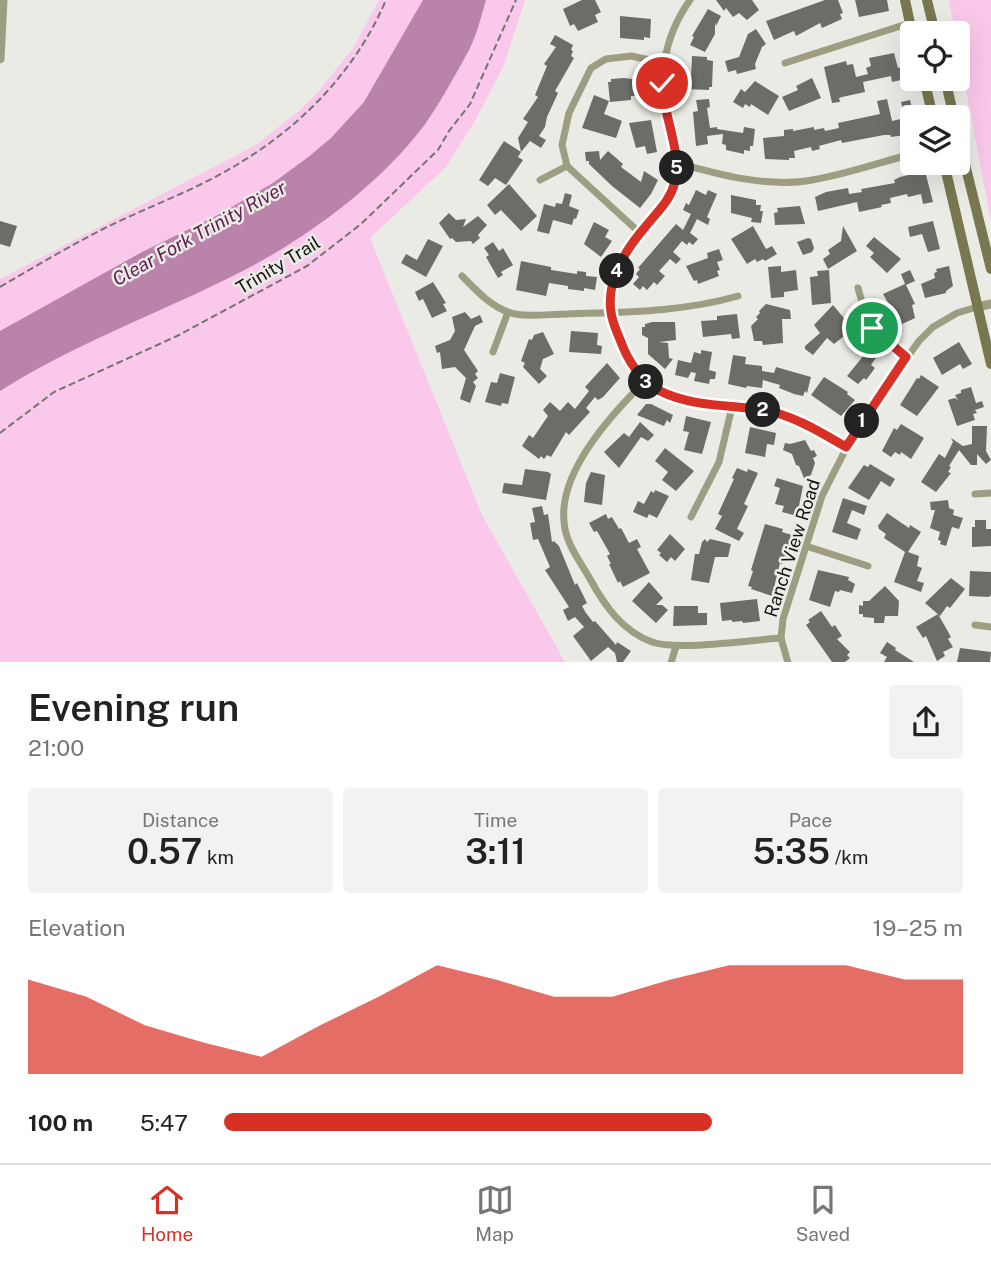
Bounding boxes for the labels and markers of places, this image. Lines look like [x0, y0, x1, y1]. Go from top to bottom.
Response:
pin [632, 53, 692, 113]
pin: 5 [660, 150, 694, 186]
pin: 4 [600, 254, 634, 288]
pin [842, 298, 902, 358]
pin: 3 [628, 364, 664, 400]
pin: 2 [746, 392, 780, 428]
pin: 1 [844, 404, 880, 438]

